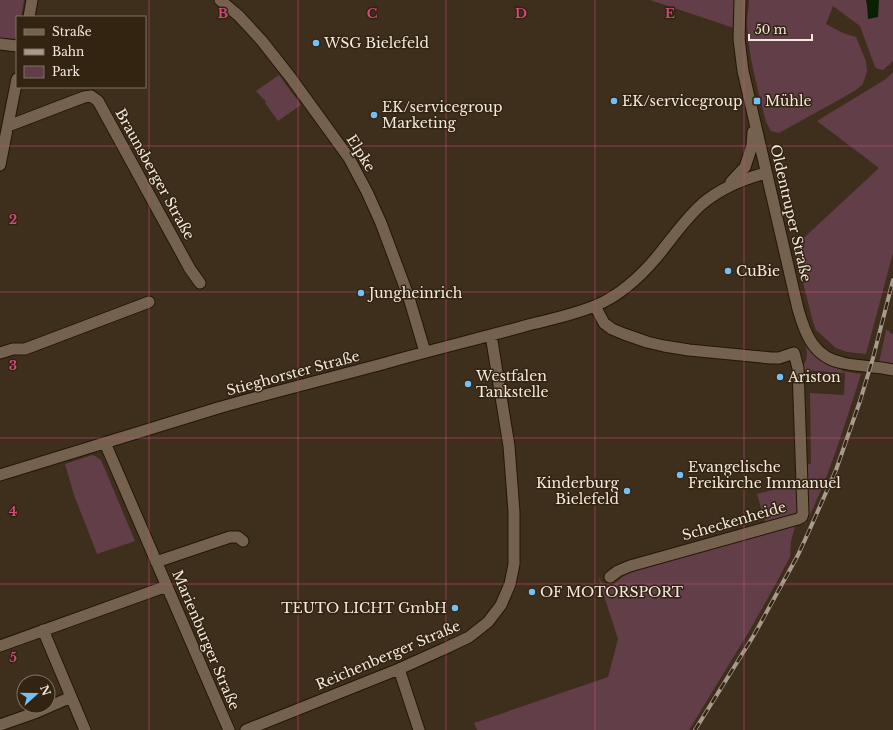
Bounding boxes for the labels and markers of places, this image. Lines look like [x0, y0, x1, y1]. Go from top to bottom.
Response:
place label: WSG Bielefeld [323, 34, 429, 52]
marker: WSG Bielefeld [311, 38, 321, 48]
place label: EK/servicegroup [622, 92, 742, 110]
place label: Mühle [765, 92, 812, 110]
marker: EK/servicegroup [609, 96, 619, 106]
marker: Mühle [752, 96, 762, 106]
place label: EK/servicegroup Marketing [382, 98, 502, 132]
marker: EK/servicegroup Marketing [369, 110, 379, 120]
place label: CuBie [736, 262, 780, 280]
marker: CuBie [723, 266, 733, 276]
place label: Jungheinrich [367, 284, 463, 302]
marker: Jungheinrich [356, 288, 366, 298]
place label: Westfalen Tankstelle [475, 367, 549, 401]
place label: Ariston [787, 368, 841, 386]
marker: Ariston [775, 372, 785, 382]
marker: Westfalen Tankstelle [463, 379, 473, 389]
place label: Evangelische Freikirche Immanuel [688, 458, 841, 492]
marker: Evangelische Freikirche Immanuel [675, 470, 685, 480]
place label: Kinderburg Bielefeld [536, 474, 620, 508]
marker: Kinderburg Bielefeld [622, 486, 632, 496]
place label: OF MOTORSPORT [540, 583, 683, 601]
marker: OF MOTORSPORT [527, 587, 537, 597]
place label: TEUTO LICHT GmbH [281, 599, 447, 617]
marker: TEUTO LICHT GmbH [450, 603, 460, 613]

